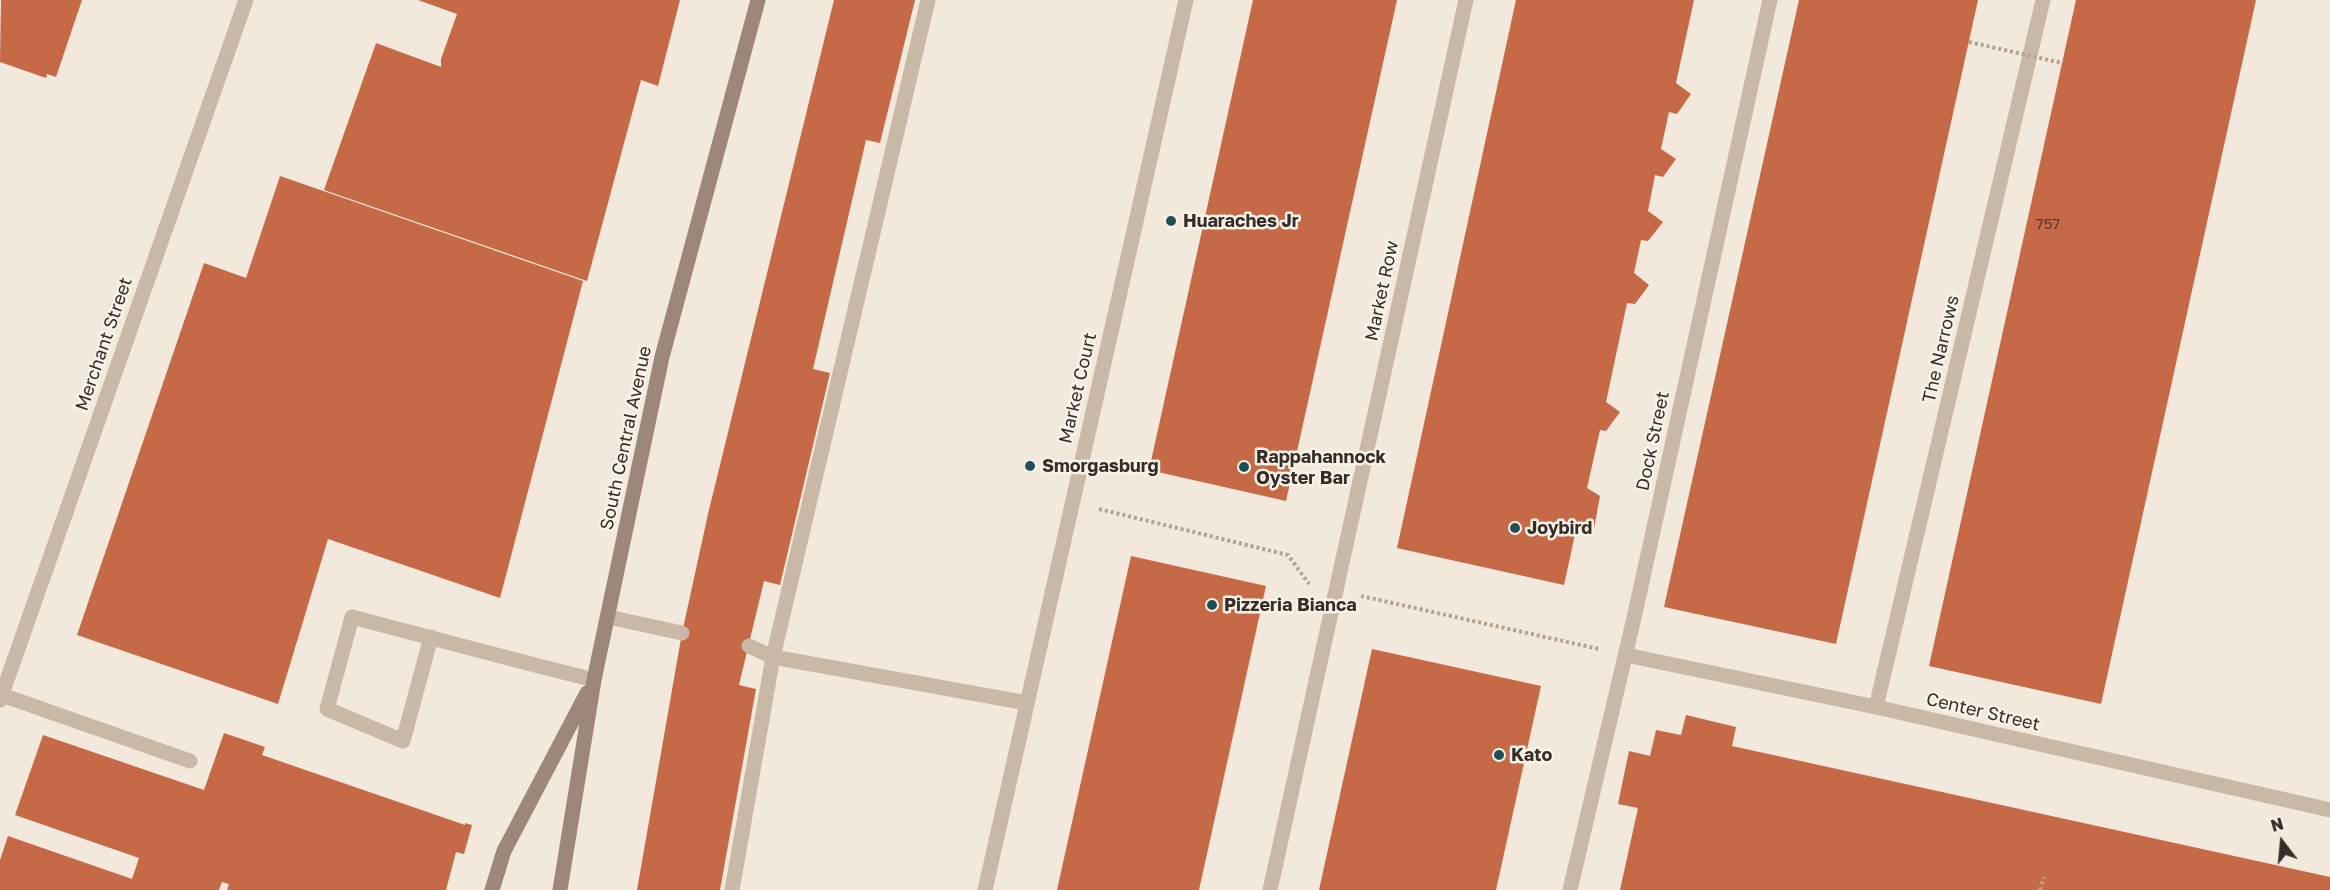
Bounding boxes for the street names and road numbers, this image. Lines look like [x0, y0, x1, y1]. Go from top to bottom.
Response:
street label: Market Row [1361, 239, 1403, 343]
street label: Merchant Street [71, 274, 137, 414]
street label: The Narrows [1918, 293, 1964, 405]
street label: Market Court [1055, 330, 1101, 446]
street label: South Central Avenue [596, 344, 656, 532]
street label: Dock Street [1632, 389, 1674, 493]
street label: Center Street [1924, 688, 2042, 736]

